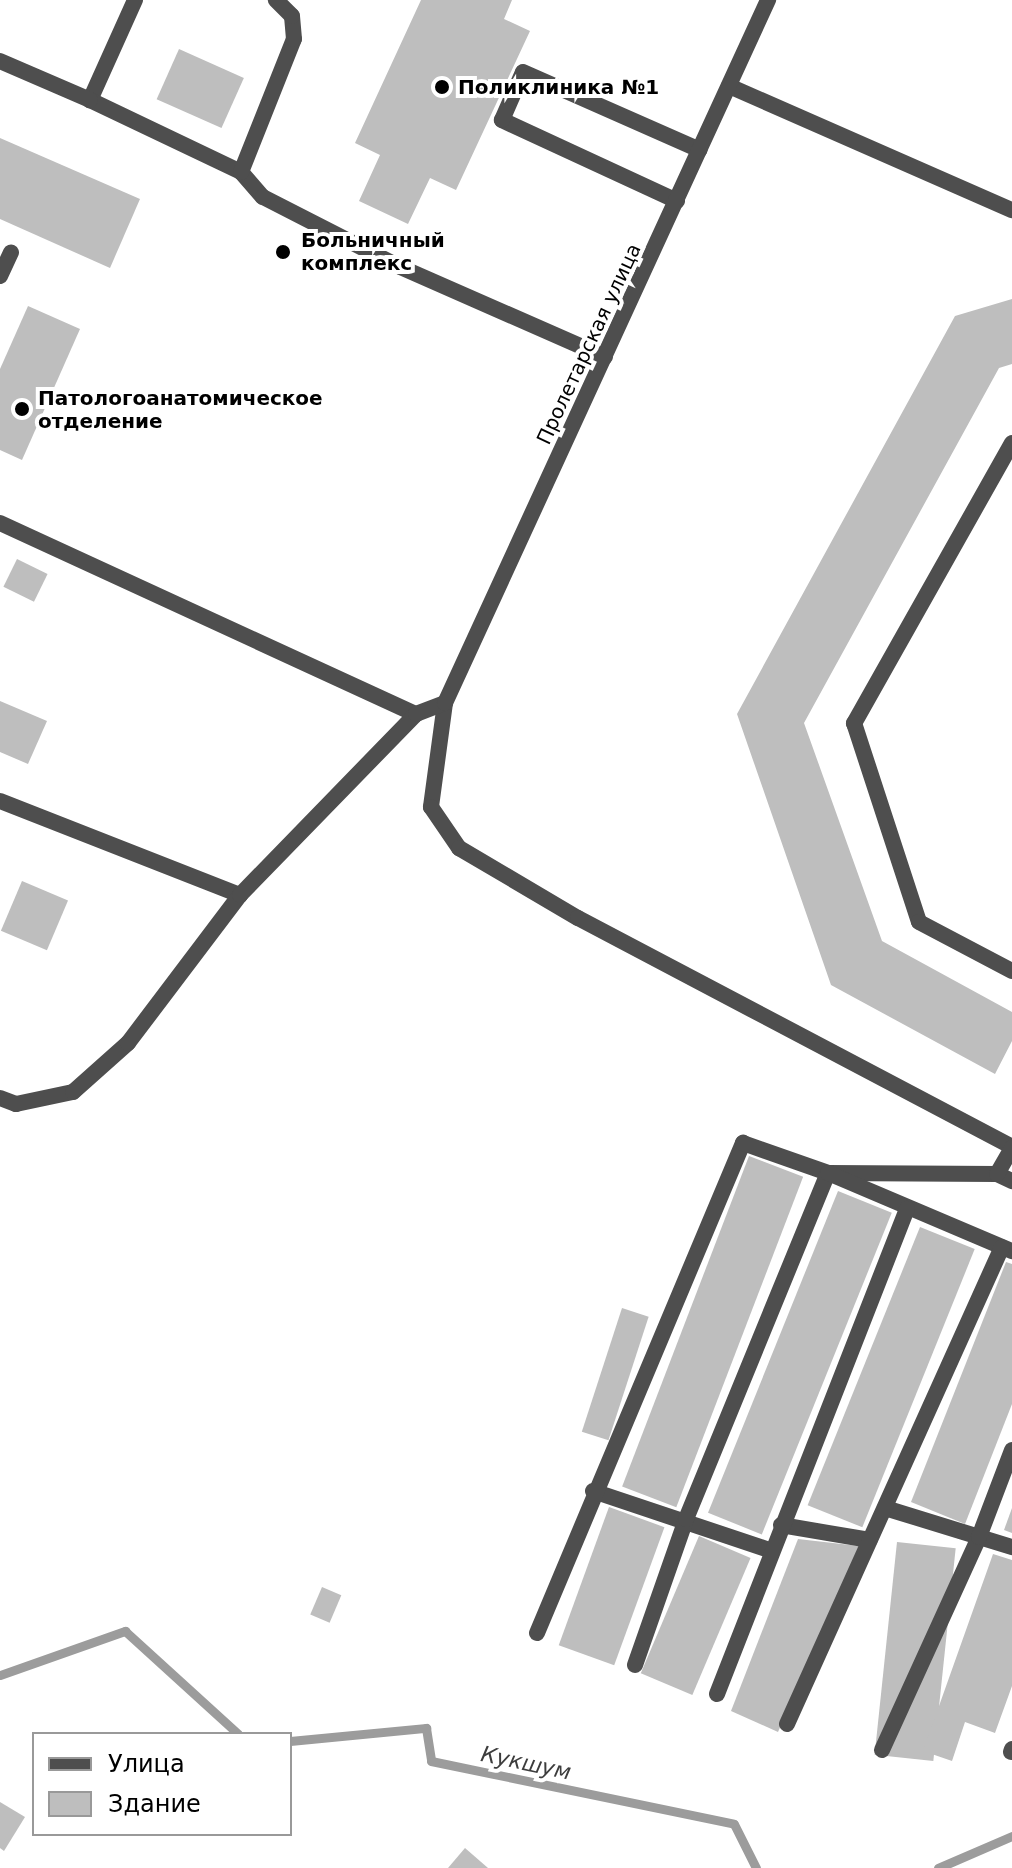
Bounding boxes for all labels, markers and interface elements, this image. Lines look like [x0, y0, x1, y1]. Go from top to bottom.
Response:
place label: Поликлиника №1 [458, 75, 659, 99]
marker: Поликлиника №1 [433, 78, 451, 96]
place label: Больничный комплекс [301, 228, 445, 275]
street label: Пролетарская улица [532, 240, 646, 448]
marker: Больничный комплекс [272, 241, 294, 263]
place label: Патологоанатомическое отделение [38, 386, 323, 433]
marker: Патологоанатомическое отделение [13, 400, 31, 418]
legend [32, 1732, 292, 1836]
water label: Кукшум [478, 1741, 574, 1785]
text: Улица [108, 1750, 185, 1778]
text: Здание [108, 1790, 201, 1818]

